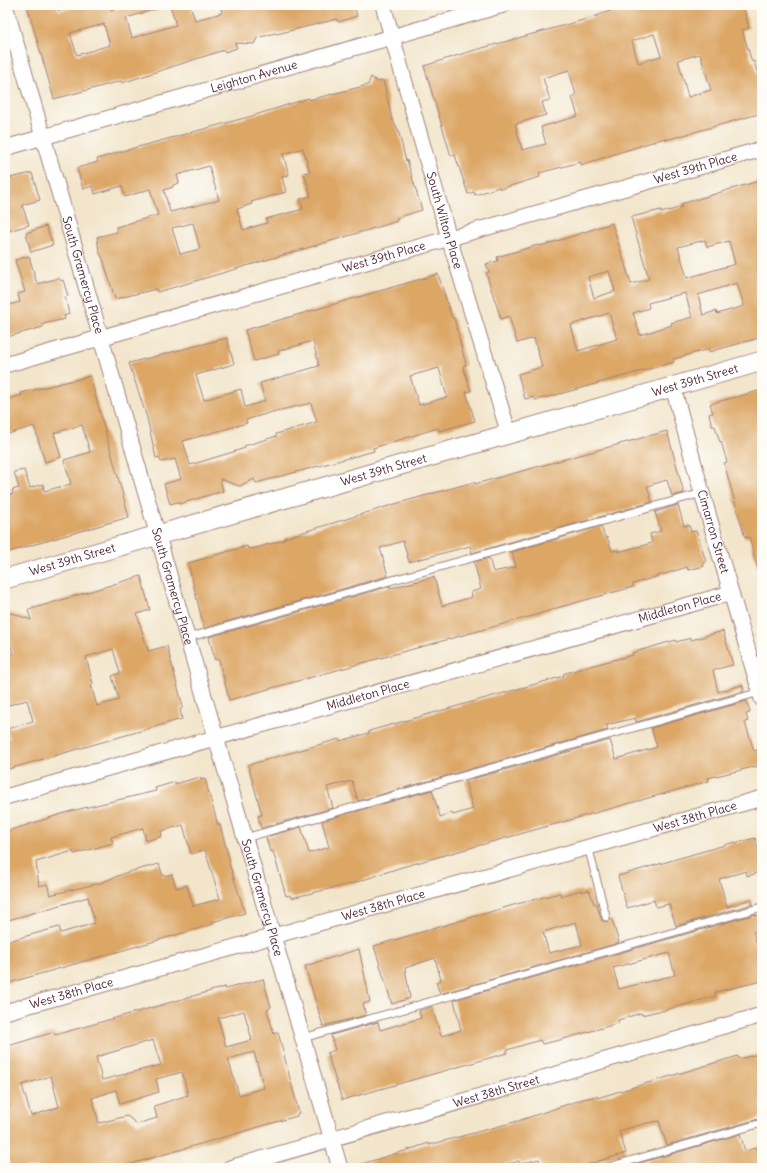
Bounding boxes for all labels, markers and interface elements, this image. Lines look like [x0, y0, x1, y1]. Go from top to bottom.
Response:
street label: Leighton Avenue [209, 56, 299, 96]
street label: West 39th Place [652, 149, 739, 187]
street label: South Wilton Place [424, 170, 466, 271]
street label: South Gramercy Place [59, 215, 107, 335]
street label: West 39th Place [340, 237, 427, 275]
street label: West 39th Street [650, 360, 740, 399]
street label: West 39th Street [339, 450, 428, 489]
street label: Cimarron Street [694, 488, 733, 575]
street label: South Gramercy Place [149, 526, 197, 647]
street label: West 39th Street [27, 540, 117, 579]
street label: Middleton Place [637, 588, 723, 626]
street label: Middleton Place [325, 676, 411, 713]
street label: West 38th Place [651, 798, 738, 835]
street label: South Gramercy Place [239, 837, 287, 958]
street label: West 38th Place [340, 886, 426, 924]
street label: West 38th Place [28, 974, 115, 1012]
street label: West 38th Street [451, 1071, 541, 1110]

